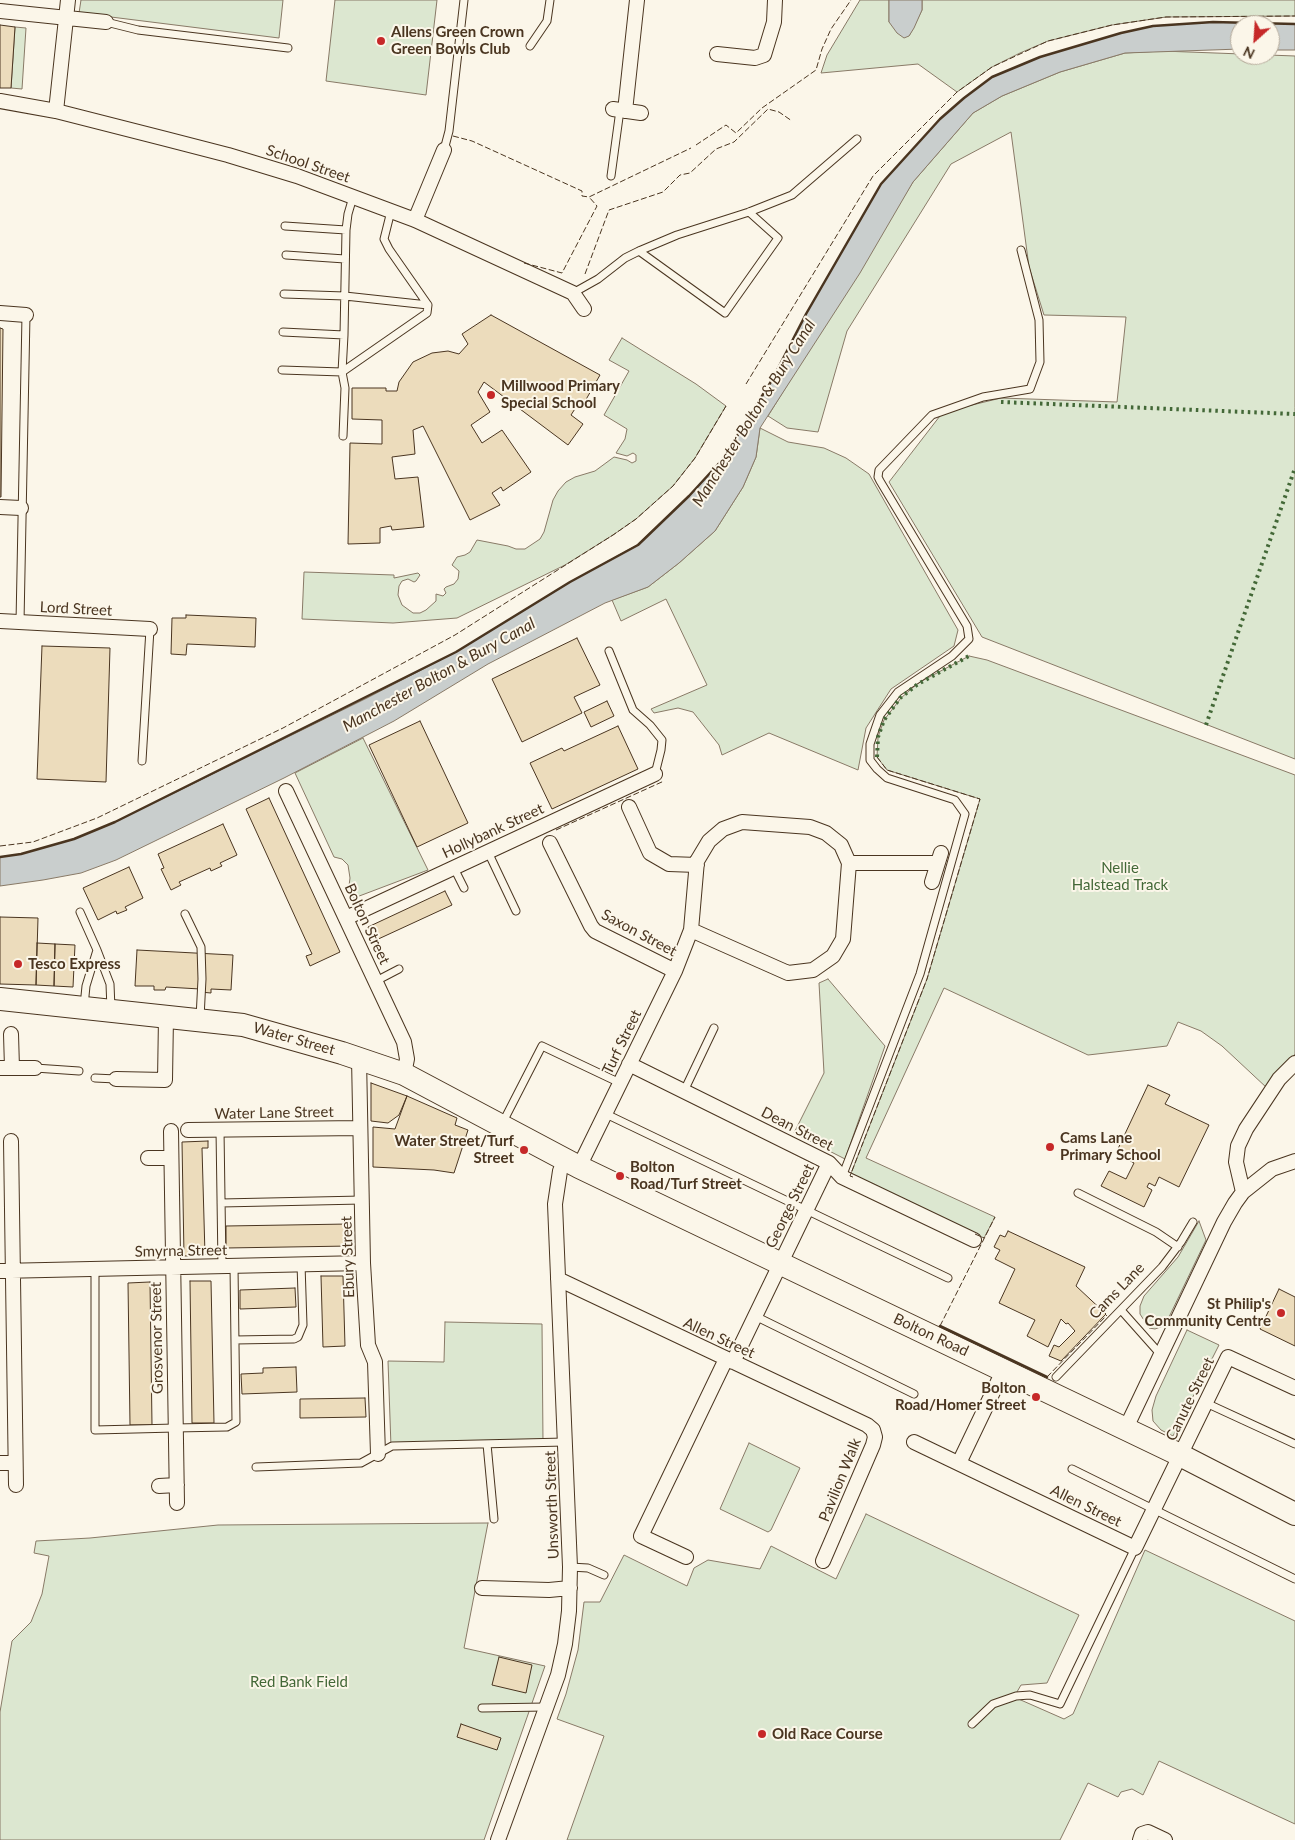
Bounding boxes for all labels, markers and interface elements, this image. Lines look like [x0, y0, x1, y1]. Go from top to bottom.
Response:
north arrow [1230, 15, 1280, 65]
place label: Allens Green Crown Green Bowls Club [391, 23, 524, 58]
marker: Allens Green Crown Green Bowls Club [375, 35, 387, 47]
text: N [1240, 43, 1257, 63]
street label: School Street [264, 141, 352, 187]
water label: Manchester Bolton & Bury Canal [688, 316, 820, 510]
place label: Millwood Primary Special School [501, 377, 620, 412]
marker: Millwood Primary Special School [485, 389, 497, 401]
street label: Lord Street [39, 598, 113, 620]
water label: Manchester Bolton & Bury Canal [339, 614, 539, 736]
street label: Hollybank Street [439, 800, 547, 862]
park label: Nellie Halstead Track [1072, 859, 1168, 894]
street label: Bolton Street [340, 881, 394, 967]
street label: Saxon Street [598, 906, 680, 960]
place label: Tesco Express [28, 955, 121, 973]
marker: Tesco Express [12, 958, 24, 970]
street label: Turf Street [599, 1007, 645, 1077]
street label: Water Street [251, 1019, 337, 1059]
street label: Water Lane Street [214, 1103, 334, 1123]
street label: Dean Street [758, 1103, 836, 1155]
place label: Cams Lane Primary School [1060, 1129, 1161, 1164]
place label: Water Street/Turf Street [394, 1132, 514, 1167]
marker: Cams Lane Primary School [1044, 1141, 1056, 1153]
marker: Water Street/Turf Street [518, 1144, 530, 1156]
place label: Bolton Road/Turf Street [630, 1158, 742, 1193]
street label: George Street [762, 1161, 818, 1251]
marker: Bolton Road/Turf Street [614, 1170, 626, 1182]
street label: Ebury Street [338, 1216, 358, 1298]
street label: Smyrna Street [135, 1241, 227, 1261]
street label: Cams Lane [1086, 1259, 1148, 1323]
street label: Grosvenor Street [147, 1282, 167, 1394]
place label: St Philip's Community Centre [1145, 1295, 1271, 1330]
marker: St Philip's Community Centre [1275, 1307, 1287, 1319]
street label: Bolton Road [891, 1310, 971, 1360]
street label: Allen Street [680, 1314, 758, 1362]
street label: Canute Street [1162, 1354, 1218, 1444]
place label: Bolton Road/Homer Street [895, 1379, 1026, 1414]
marker: Bolton Road/Homer Street [1030, 1391, 1042, 1403]
street label: Pavilion Walk [815, 1436, 865, 1524]
street label: Unsworth Street [541, 1451, 563, 1559]
street label: Allen Street [1048, 1481, 1124, 1531]
park label: Red Bank Field [250, 1673, 348, 1691]
place label: Old Race Course [772, 1725, 883, 1743]
marker: Old Race Course [756, 1728, 768, 1740]

